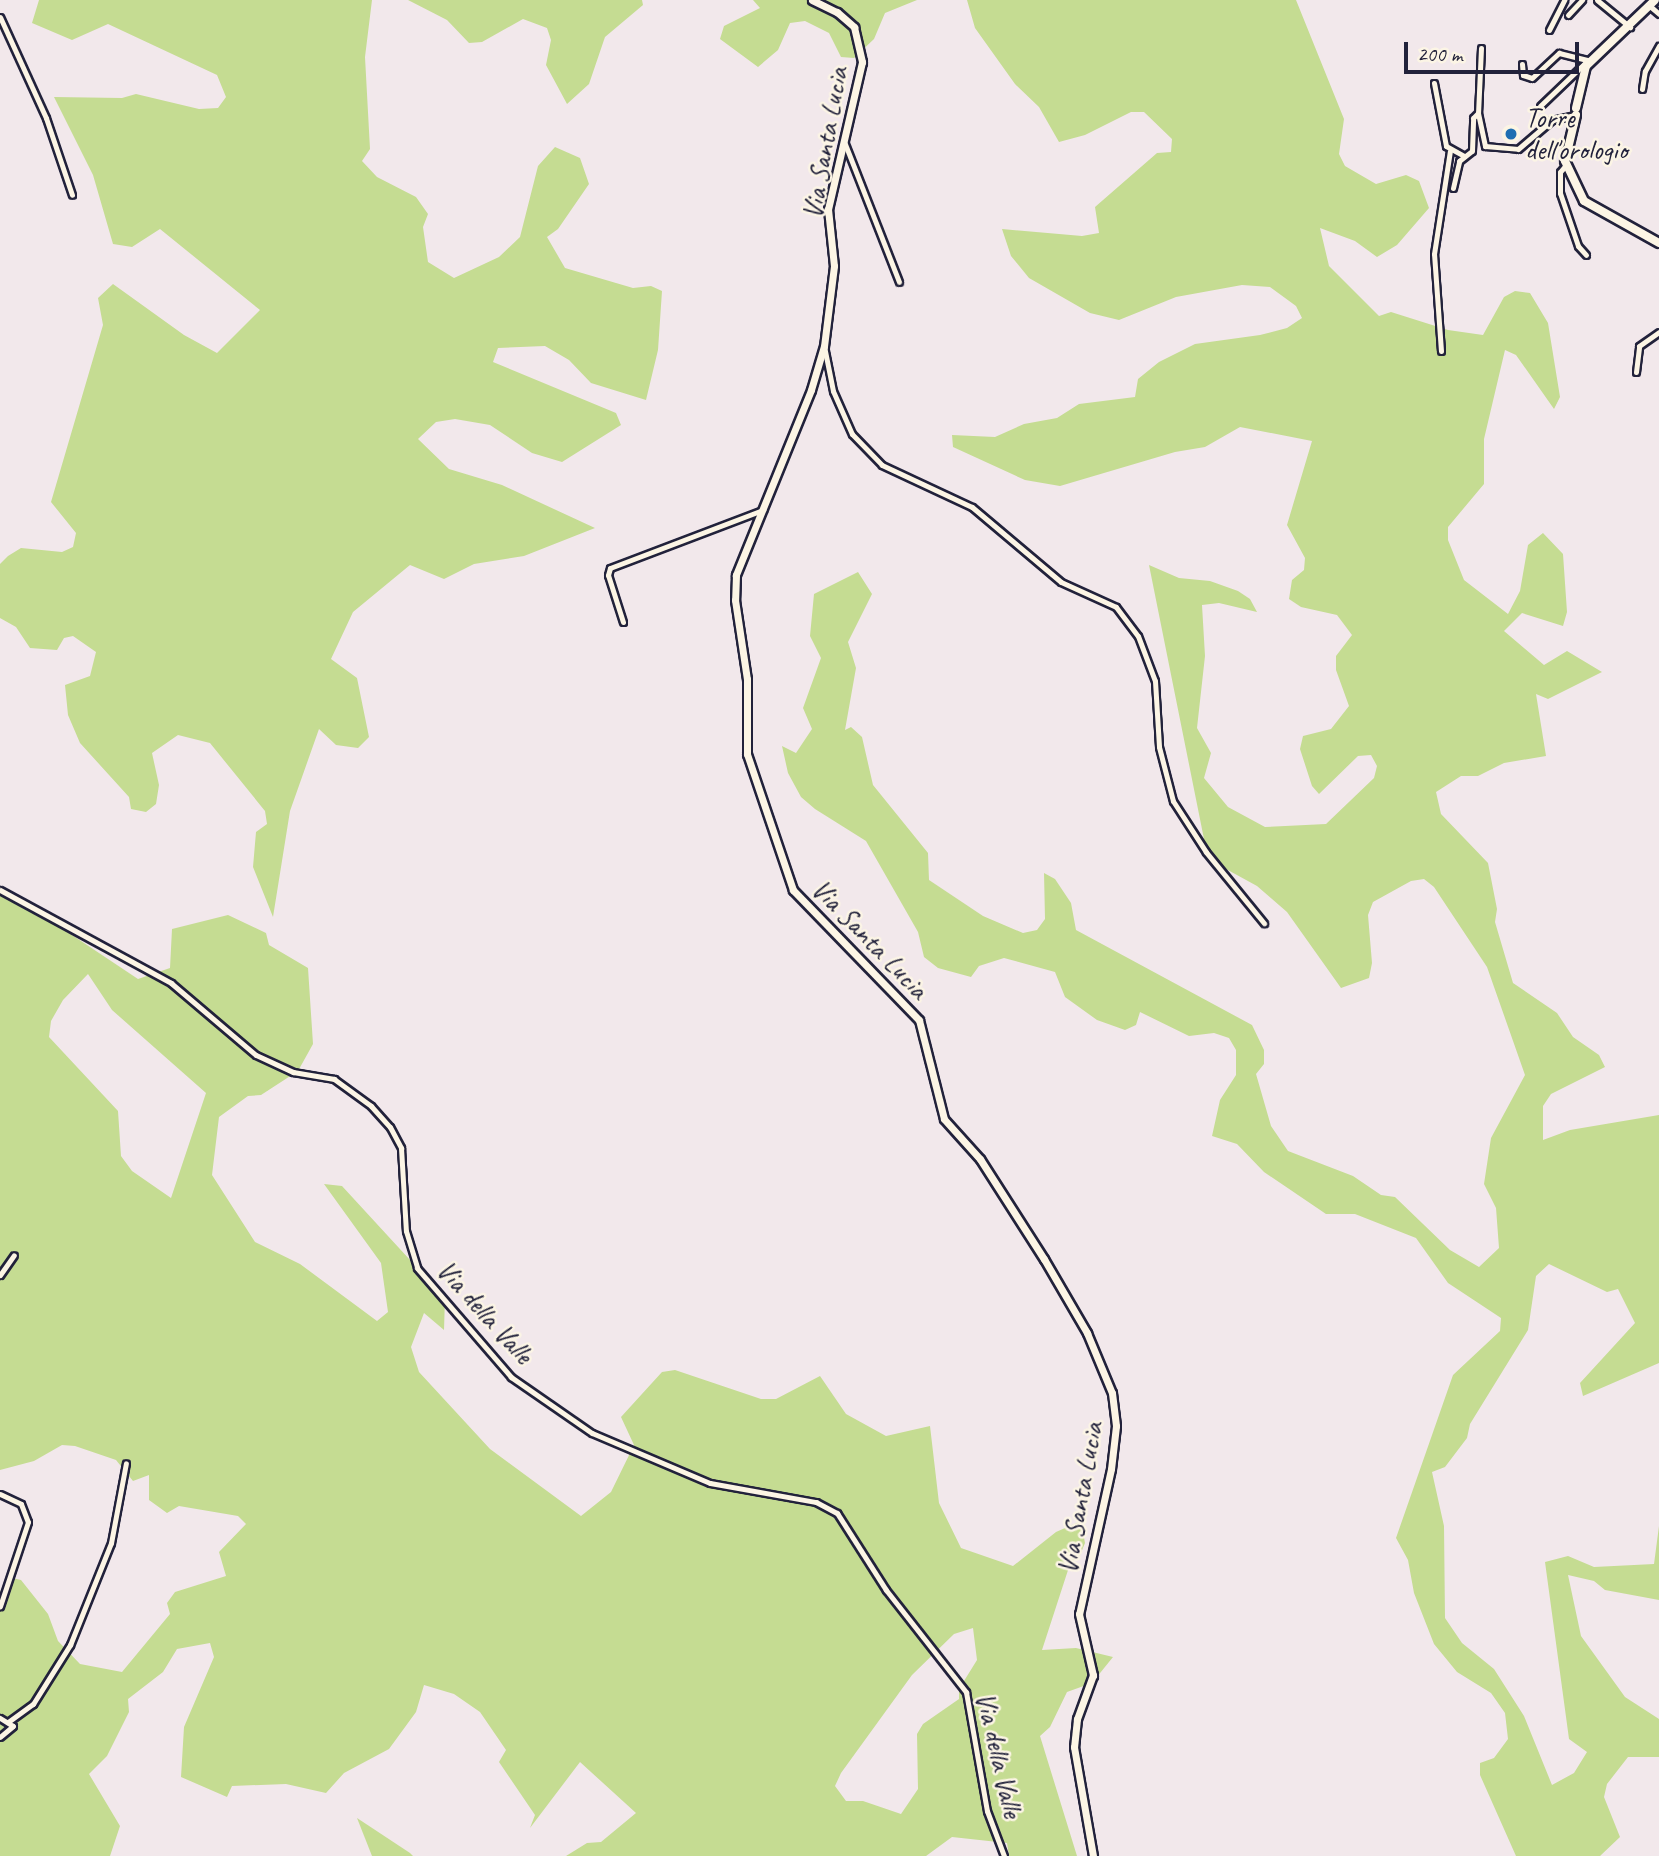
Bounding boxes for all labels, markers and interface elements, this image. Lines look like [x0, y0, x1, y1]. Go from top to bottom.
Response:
scale bar [1407, 28, 1582, 72]
text: 200 m [1417, 41, 1462, 67]
street label: Via Santa Lucia [795, 66, 855, 220]
place label: Torre dell'orologio [1525, 101, 1627, 167]
marker: Torre dell'orologio [1503, 126, 1519, 142]
street label: Via Santa Lucia [806, 873, 934, 1005]
street label: Via della Valle [430, 1253, 540, 1371]
street label: Via Santa Lucia [1050, 1421, 1110, 1575]
street label: Via della Valle [968, 1689, 1030, 1821]

